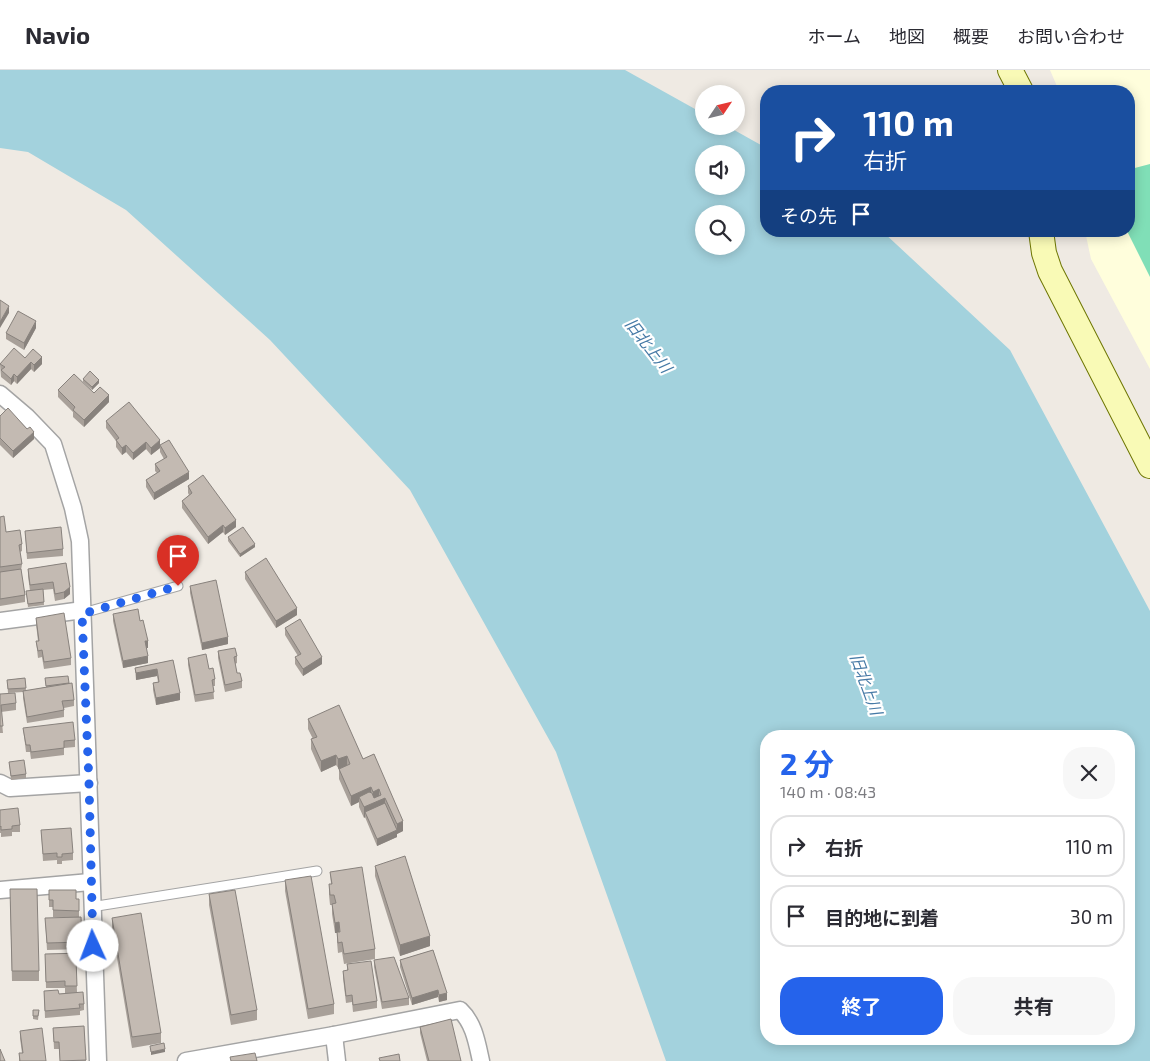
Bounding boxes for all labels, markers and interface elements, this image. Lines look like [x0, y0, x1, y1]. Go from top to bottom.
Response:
text: Navio [25, 20, 90, 49]
text: ホーム [808, 25, 861, 47]
text: 地図 [889, 25, 925, 47]
text: 概要 [953, 25, 989, 47]
text: お問い合わせ [1017, 25, 1125, 47]
north arrow [695, 85, 745, 135]
map controls [695, 85, 745, 255]
text: 110 m [863, 101, 954, 143]
icon: right [780, 105, 845, 170]
button: sound [695, 145, 745, 195]
text: 右折 [863, 147, 907, 173]
icon: arrive [847, 200, 875, 228]
text: その先 [780, 204, 837, 227]
button: search [695, 205, 745, 255]
water label: 旧北上川 [622, 314, 677, 378]
pin [157, 535, 199, 586]
icon: arrive [164, 542, 192, 570]
water label: 旧北上川 [847, 651, 888, 719]
text: 2 分 [780, 745, 834, 781]
button: close [1063, 747, 1115, 799]
text: 140 m · 08:43 [780, 782, 876, 801]
icon: right [782, 832, 810, 860]
text: 110 m [1066, 835, 1113, 858]
text: 右折 [825, 836, 863, 859]
icon: arrive [782, 902, 810, 930]
text: 30 m [1070, 905, 1113, 928]
text: 目的地に到着 [825, 906, 939, 929]
position arrow [66, 919, 118, 971]
button: 終了 [780, 977, 943, 1035]
button: 共有 [953, 977, 1115, 1035]

